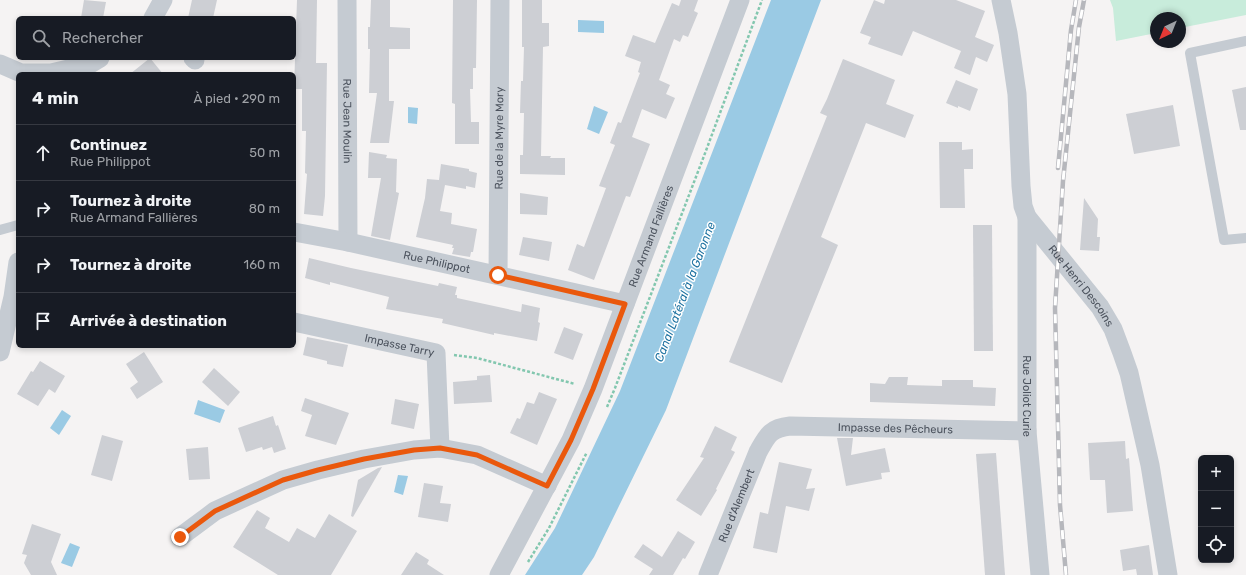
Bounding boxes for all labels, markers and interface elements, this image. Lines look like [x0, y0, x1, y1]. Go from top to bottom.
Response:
north arrow [1150, 12, 1186, 48]
search box [16, 16, 296, 60]
icon: search [30, 27, 52, 49]
text: Rechercher [62, 29, 143, 47]
street label: Rue Jean Moulin [340, 78, 354, 164]
street label: Rue de la Myre Mory [493, 87, 506, 189]
text: 4 min [32, 88, 79, 108]
text: À pied · 290 m [194, 91, 280, 106]
text: Continuez [70, 136, 147, 154]
icon: ahead [32, 142, 54, 164]
text: 50 m [249, 145, 280, 160]
text: Rue Philippot [70, 154, 151, 169]
street label: Rue Armand Fallières [626, 183, 677, 289]
text: Tournez à droite [70, 192, 191, 210]
icon: right [32, 198, 54, 220]
text: 80 m [249, 201, 280, 216]
text: Rue Armand Fallières [70, 210, 198, 225]
water label: Canal Latéral à la Garonne [652, 220, 718, 364]
street label: Rue Henri Descoins [1045, 243, 1116, 330]
street label: Rue Philippot [402, 249, 472, 276]
icon: right [32, 254, 54, 276]
text: Tournez à droite [70, 256, 191, 274]
text: 160 m [244, 257, 280, 272]
route start [489, 266, 507, 284]
icon: arrive [32, 310, 54, 332]
text: Arrivée à destination [70, 312, 227, 330]
street label: Impasse Tarry [363, 332, 436, 359]
street label: Rue Joliot Curie [1020, 355, 1033, 437]
street label: Impasse des Pêcheurs [838, 421, 953, 436]
map controls [1198, 455, 1234, 563]
button: + [1198, 455, 1234, 491]
street label: Rue d'Alembert [716, 466, 758, 544]
button: − [1198, 491, 1234, 527]
button: locate [1198, 527, 1234, 563]
route end [171, 528, 189, 546]

